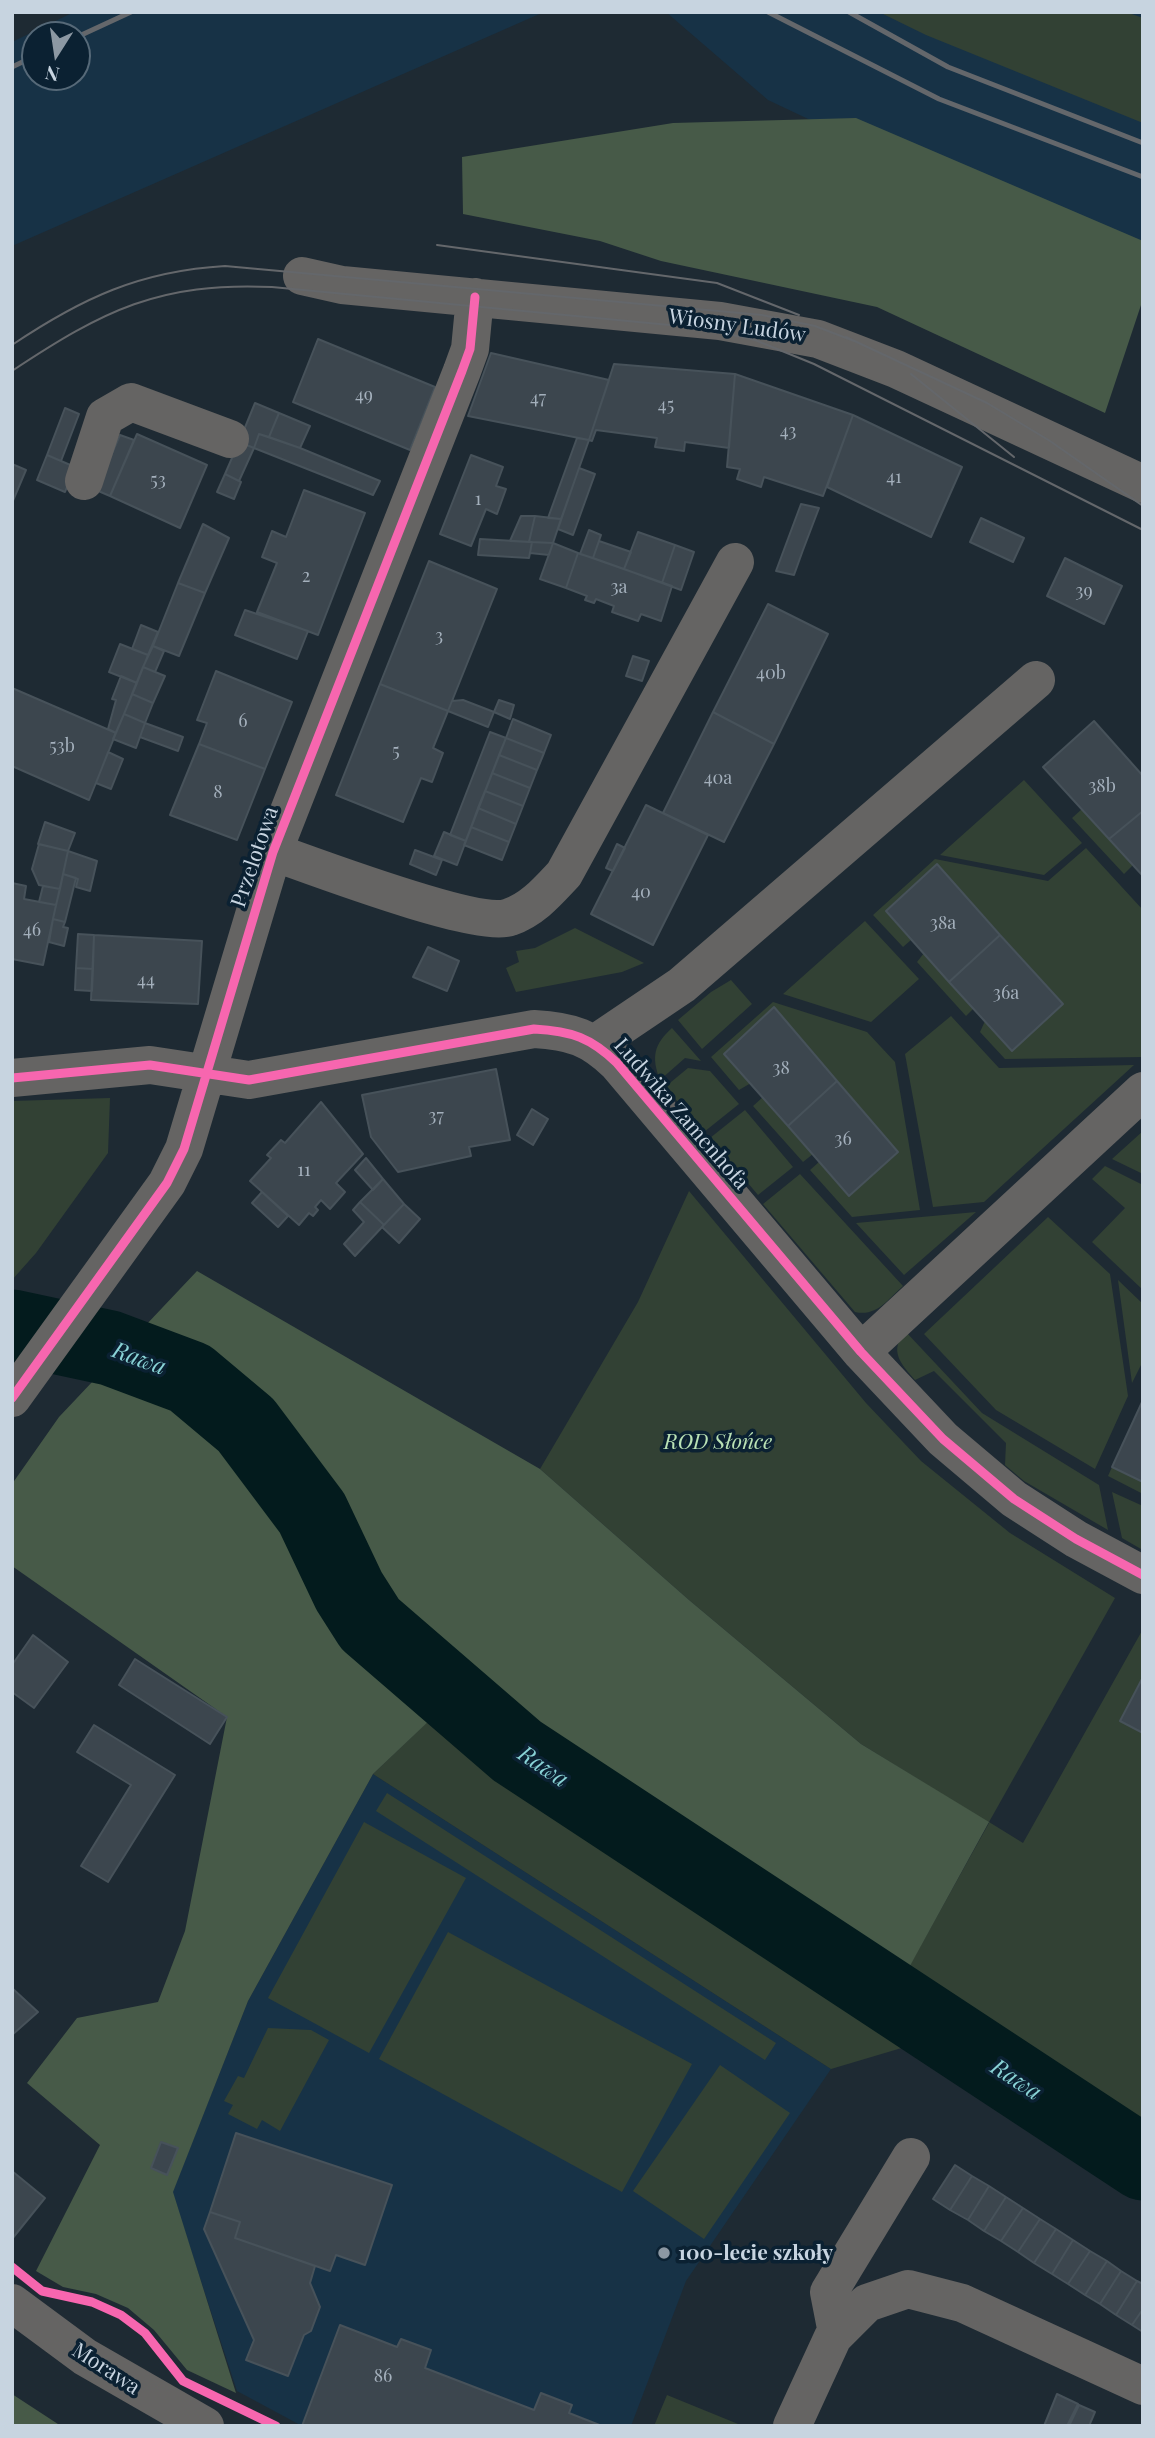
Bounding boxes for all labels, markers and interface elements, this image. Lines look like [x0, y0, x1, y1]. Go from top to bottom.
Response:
north arrow [21, 21, 91, 91]
text: N [43, 60, 61, 89]
street label: Wiosny Ludów [667, 304, 807, 348]
house number: 49 [355, 384, 373, 406]
house number: 47 [530, 387, 546, 409]
house number: 45 [658, 394, 674, 416]
house number: 43 [780, 420, 796, 442]
house number: 41 [886, 466, 902, 488]
house number: 53 [150, 469, 166, 491]
house number: 1 [475, 488, 481, 510]
house number: 2 [302, 565, 310, 587]
house number: 3a [610, 576, 628, 598]
house number: 39 [1075, 580, 1093, 602]
house number: 3 [435, 625, 443, 647]
house number: 40b [756, 662, 786, 684]
house number: 6 [238, 710, 248, 732]
house number: 53b [49, 735, 75, 757]
house number: 5 [392, 740, 400, 762]
house number: 40a [704, 767, 732, 789]
house number: 38b [1088, 775, 1116, 797]
house number: 8 [213, 781, 223, 803]
street label: Przelotowa [226, 803, 284, 911]
house number: 40 [631, 881, 651, 903]
house number: 38a [930, 912, 956, 934]
house number: 46 [23, 919, 41, 941]
house number: 44 [137, 969, 155, 991]
house number: 36a [993, 982, 1019, 1004]
street label: Ludwika Zamenhofa [608, 1033, 754, 1195]
house number: 38 [772, 1057, 790, 1079]
house number: 37 [428, 1105, 444, 1127]
house number: 36 [834, 1128, 852, 1150]
house number: 11 [297, 1159, 311, 1181]
water label: Rawa [108, 1337, 170, 1381]
park label: ROD Słońce [664, 1429, 772, 1455]
water label: Rawa [512, 1740, 574, 1794]
water label: Rawa [985, 2053, 1047, 2107]
place label: 100-lecie szkoły [678, 2240, 833, 2266]
marker: 100-lecie szkoły [656, 2245, 672, 2261]
street label: Morawa [67, 2338, 145, 2400]
house number: 86 [374, 2365, 392, 2387]

